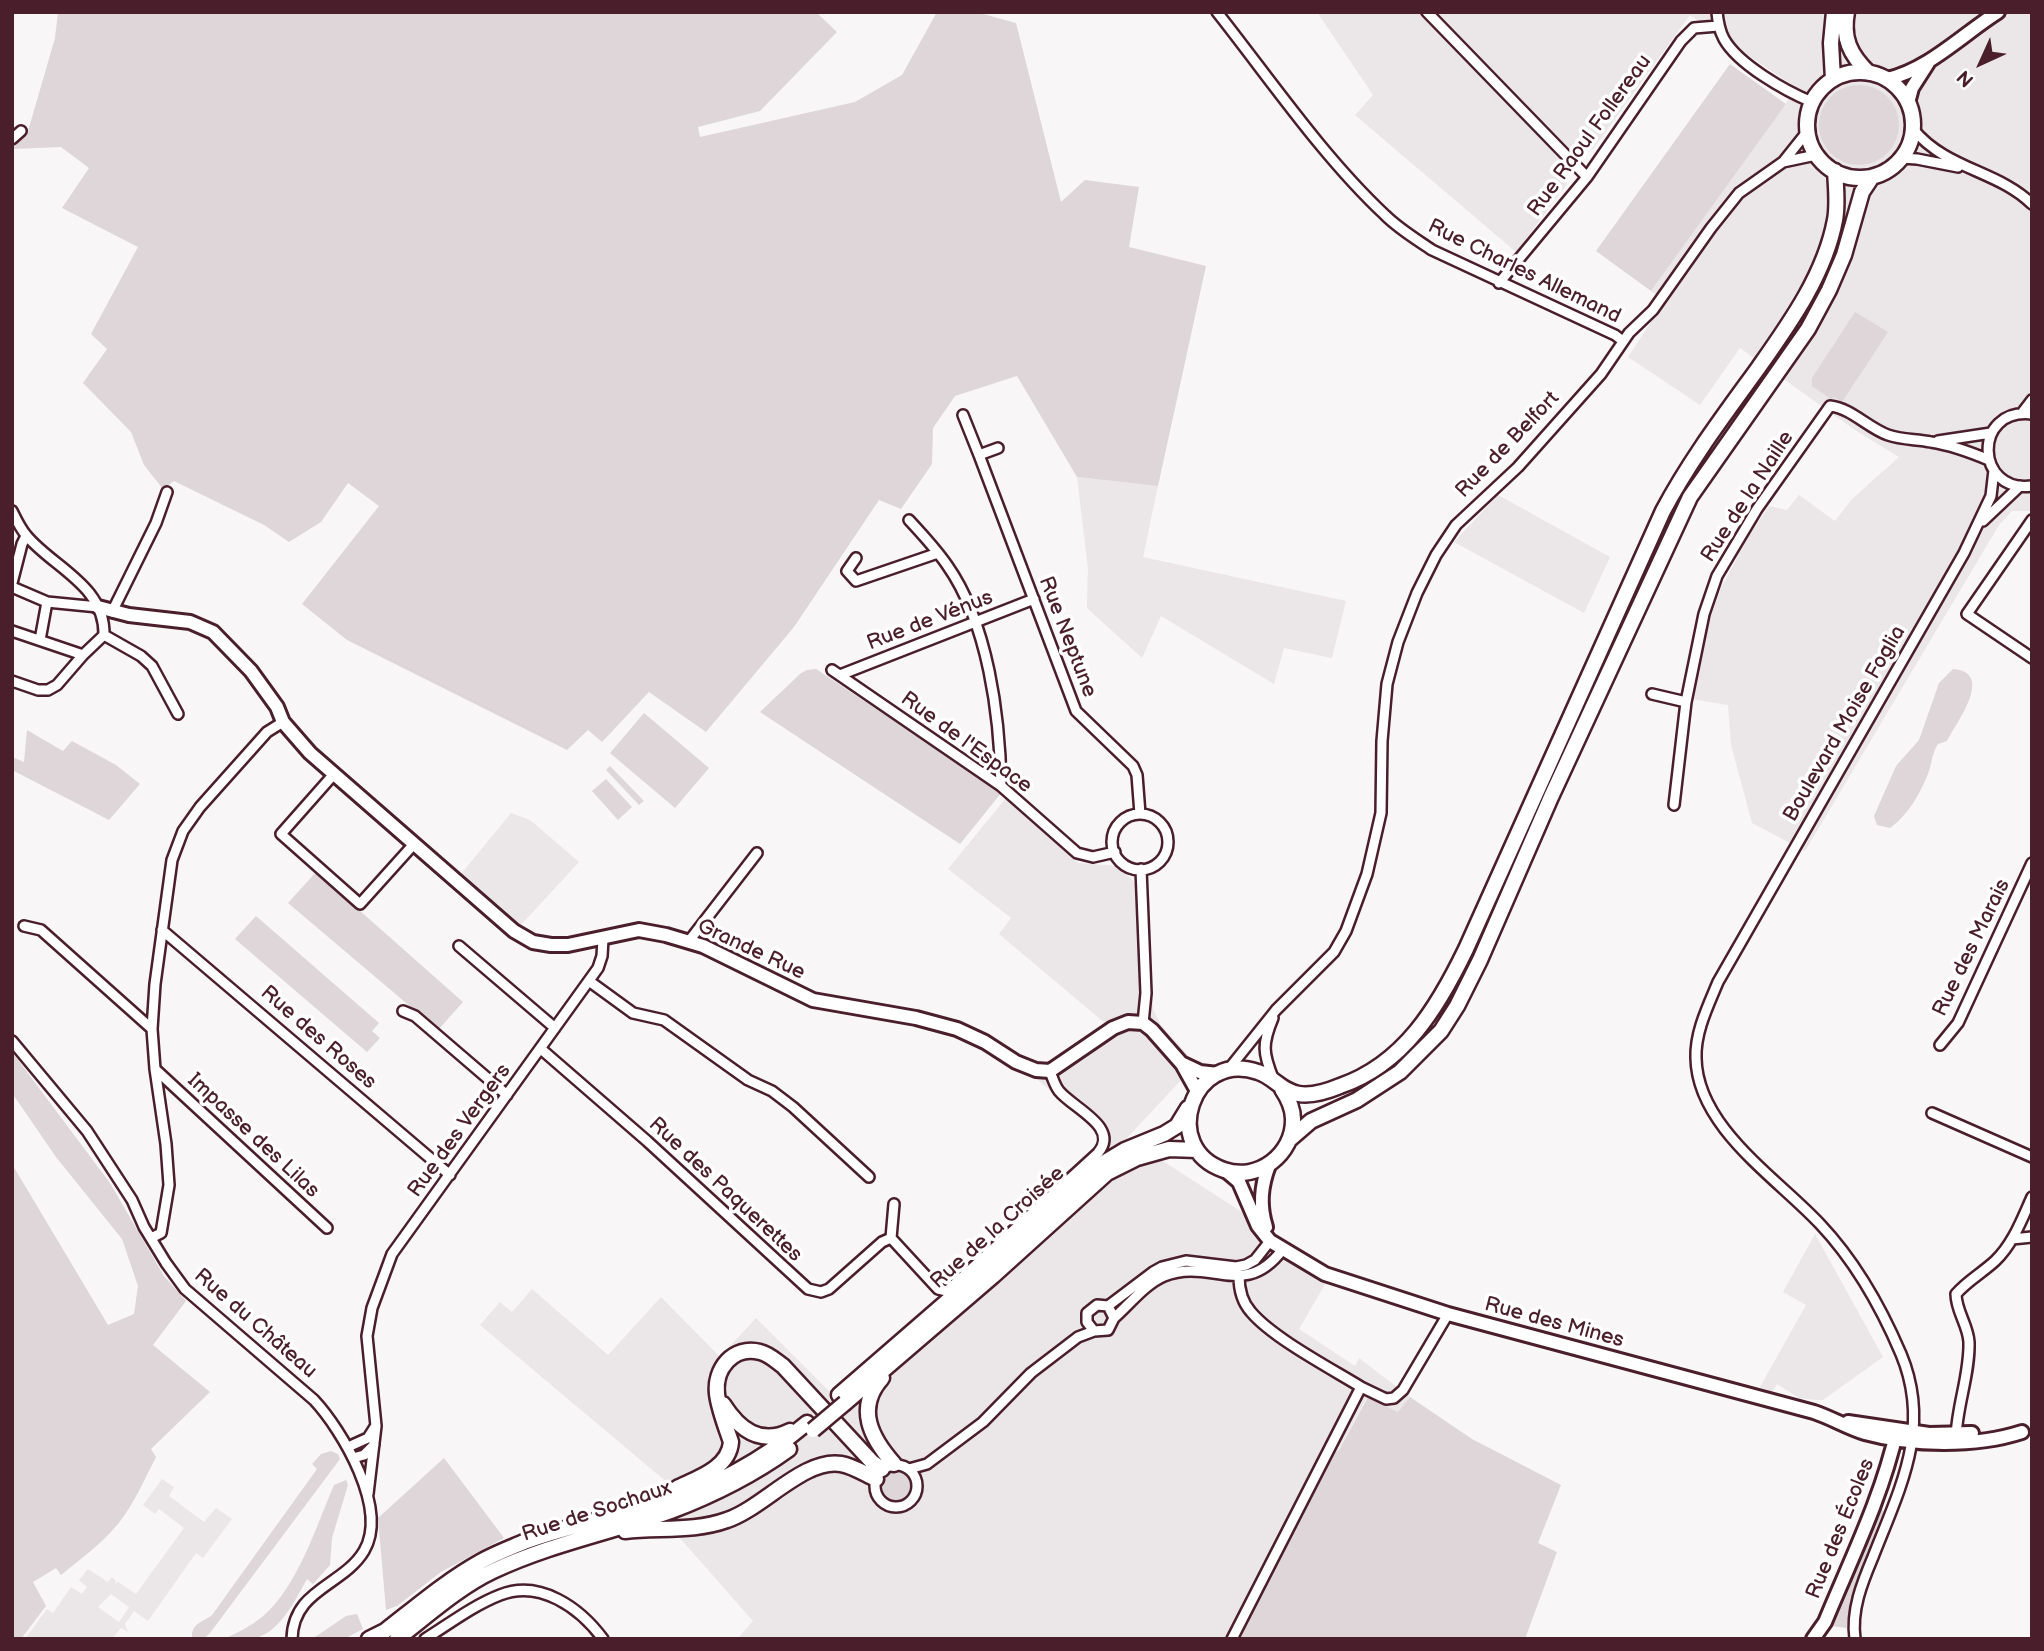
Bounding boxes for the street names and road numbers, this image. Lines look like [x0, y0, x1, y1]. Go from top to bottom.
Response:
street label: Rue Raoul Follereau [1523, 50, 1657, 222]
street label: Rue Charles Allemand [1423, 214, 1625, 330]
street label: Rue de Belfort [1451, 387, 1565, 503]
street label: Rue de la Naille [1696, 427, 1800, 567]
street label: Rue Neptune [1032, 573, 1102, 701]
street label: Rue de Vénus [864, 585, 996, 657]
street label: Boulevard Moise Foglia [1779, 621, 1911, 827]
street label: Rue de l'Espace [895, 687, 1037, 799]
street label: Rue des Marais [1928, 875, 2016, 1021]
street label: Grande Rue [693, 914, 809, 986]
street label: Rue des Roses [255, 981, 381, 1095]
street label: Rue des Vergers [403, 1059, 517, 1203]
street label: Impasse des Lilas [182, 1068, 324, 1204]
street label: Rue des Paquerettes [643, 1112, 807, 1268]
street label: Rue de la Croisée [926, 1161, 1070, 1295]
street label: Rue du Château [188, 1264, 322, 1384]
street label: Rue des Mines [1482, 1292, 1626, 1354]
street label: Rue des Écoles [1801, 1455, 1881, 1603]
street label: Rue de Sochaux [519, 1476, 675, 1548]

